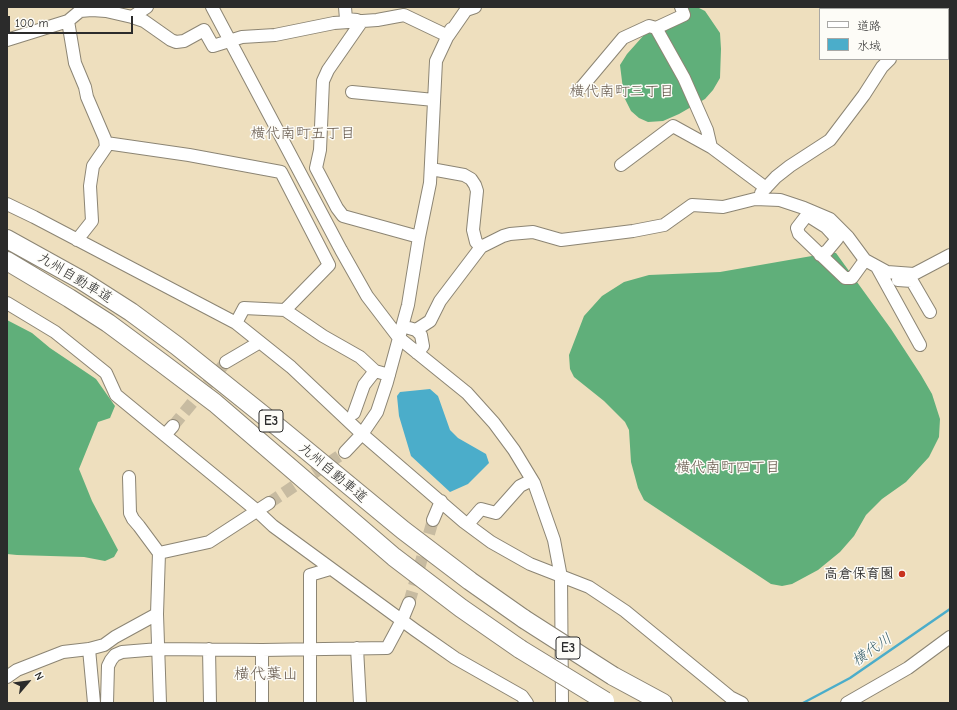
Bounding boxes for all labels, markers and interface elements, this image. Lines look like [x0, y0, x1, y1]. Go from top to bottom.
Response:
scale bar [10, 8, 135, 34]
legend [819, 8, 949, 60]
text: 100 m [15, 16, 48, 30]
text: 道路 [857, 19, 881, 33]
text: 水域 [857, 39, 881, 53]
district label: 横代南町三丁目 [570, 83, 674, 101]
district label: 横代南町五丁目 [251, 125, 355, 143]
street label: 九州自動車道 [35, 249, 115, 307]
road number: E3 [259, 410, 283, 432]
street label: 九州自動車道 [295, 440, 371, 506]
district label: 横代南町四丁目 [676, 459, 780, 477]
place label: 高倉保育園 [824, 566, 894, 582]
marker: 高倉保育園 [897, 569, 907, 579]
water label: 横代川 [848, 630, 896, 670]
road number: E3 [556, 637, 580, 659]
north arrow [8, 662, 48, 702]
district label: 横代葉山 [234, 664, 298, 684]
text: N [32, 670, 46, 682]

